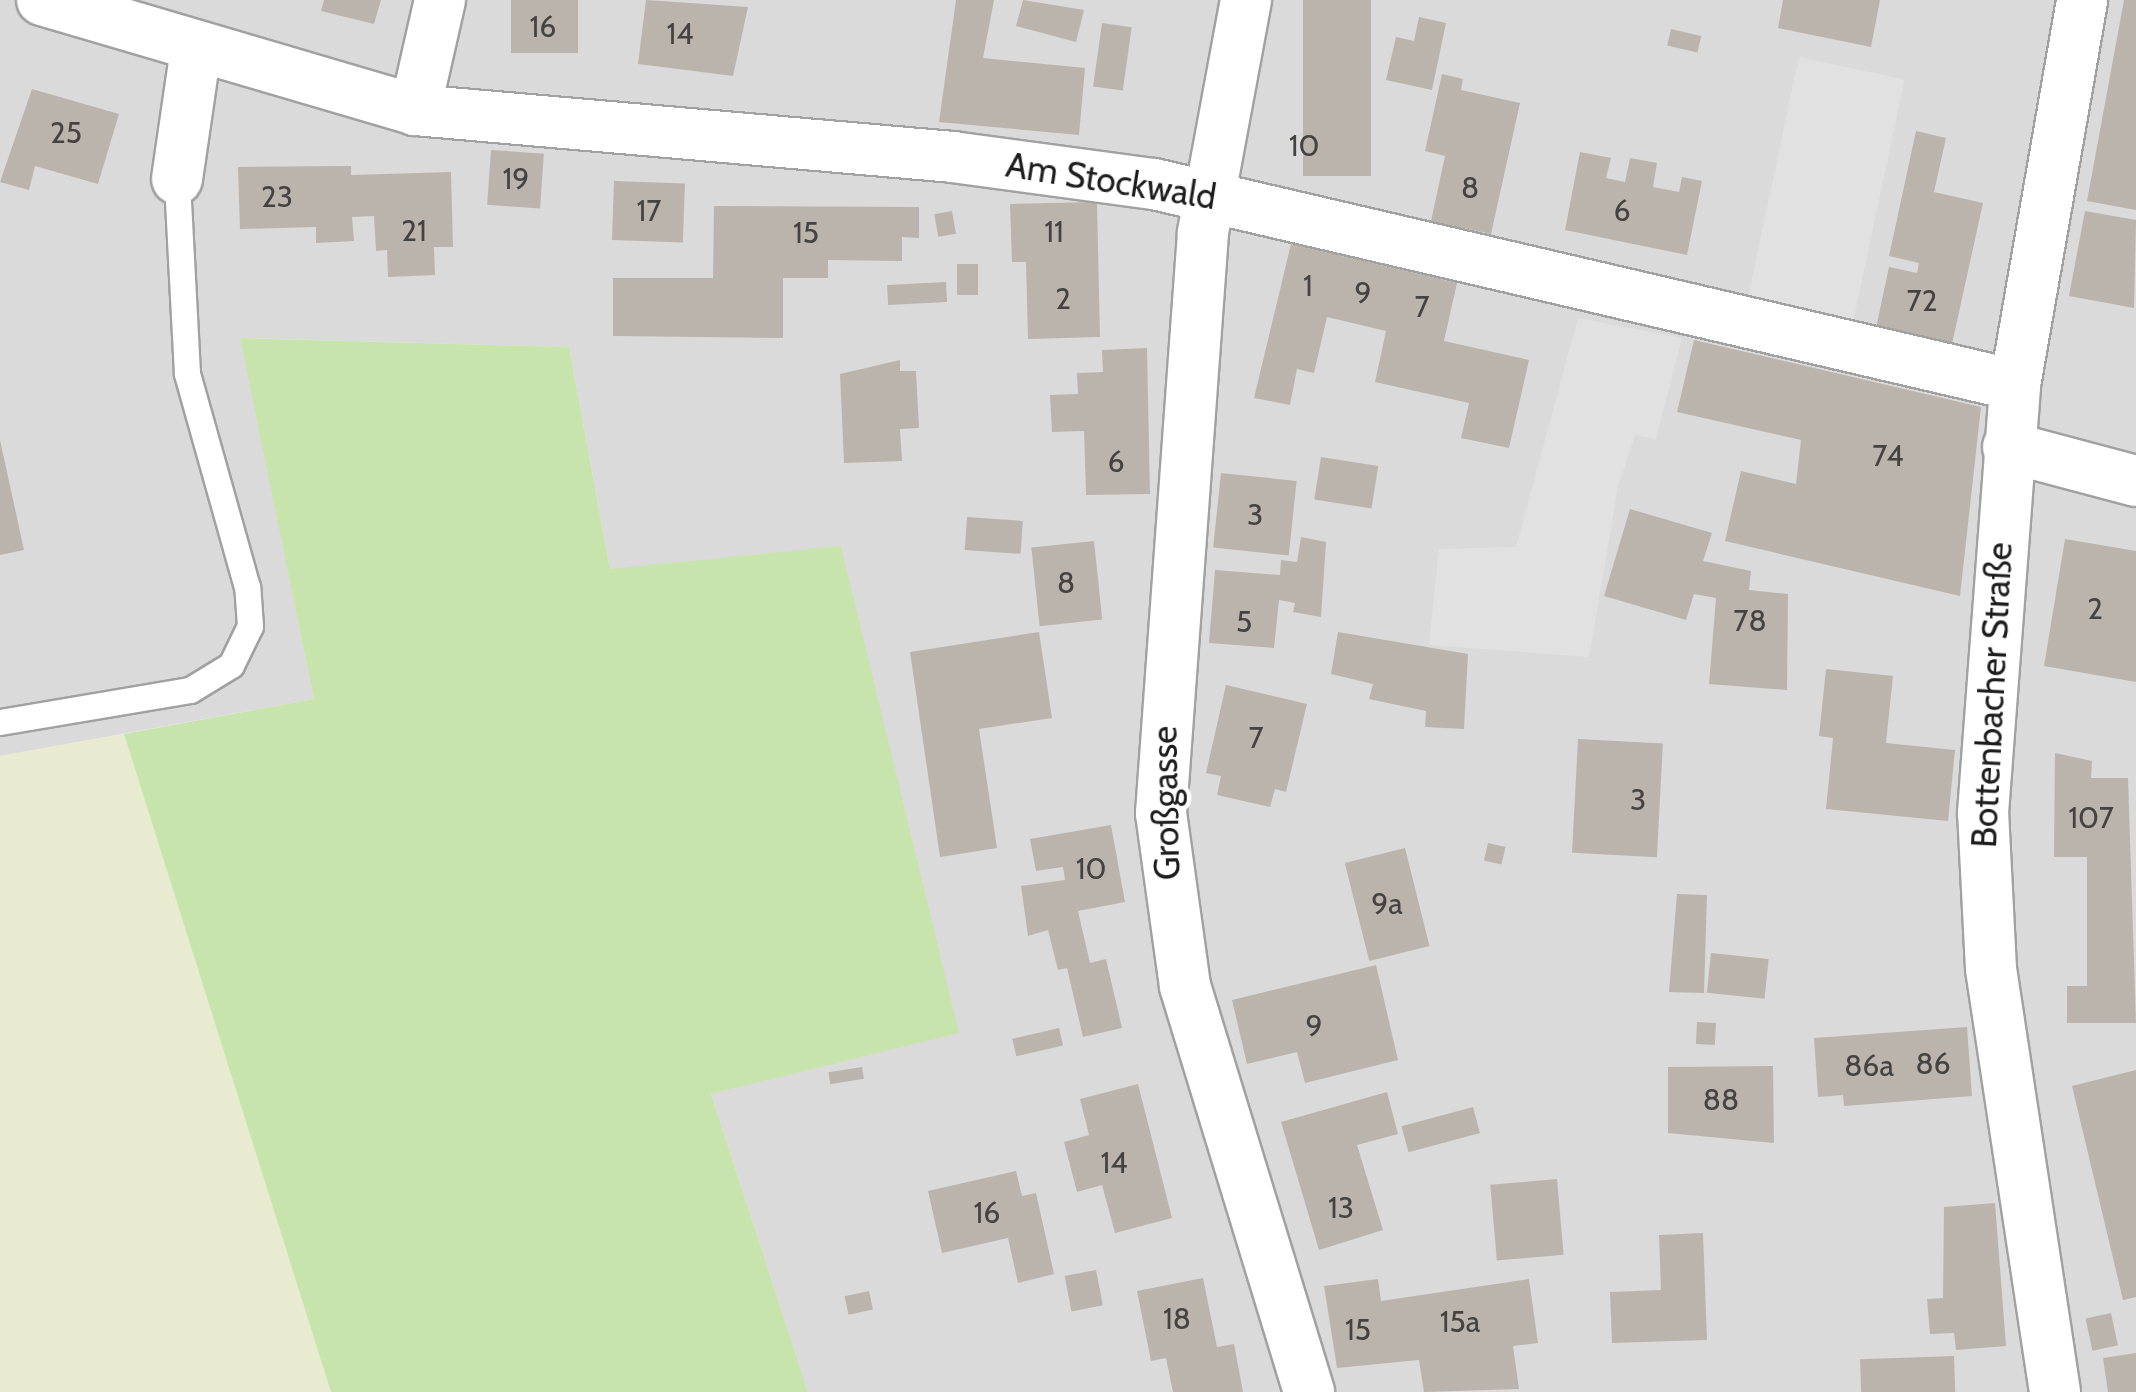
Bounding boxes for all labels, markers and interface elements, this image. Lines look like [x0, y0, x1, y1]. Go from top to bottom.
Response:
house number: 16 [530, 9, 556, 45]
house number: 14 [666, 16, 694, 52]
house number: 25 [50, 115, 82, 151]
house number: 10 [1289, 128, 1319, 164]
street label: Am Stockwald [1003, 144, 1219, 218]
house number: 19 [503, 161, 529, 197]
house number: 8 [1461, 170, 1479, 206]
house number: 23 [261, 179, 293, 215]
house number: 17 [637, 193, 661, 229]
house number: 6 [1613, 193, 1631, 229]
house number: 21 [401, 213, 427, 249]
house number: 11 [1044, 214, 1064, 250]
house number: 15 [793, 215, 819, 251]
house number: 1 [1303, 268, 1313, 304]
house number: 9 [1354, 275, 1372, 311]
house number: 2 [1055, 281, 1071, 317]
house number: 72 [1907, 283, 1937, 319]
house number: 7 [1414, 289, 1430, 325]
house number: 74 [1872, 438, 1904, 474]
house number: 6 [1107, 444, 1125, 480]
house number: 3 [1247, 497, 1263, 533]
street label: Bottenbacher Straße [1963, 541, 2021, 849]
house number: 8 [1057, 565, 1075, 601]
house number: 2 [2087, 591, 2103, 627]
house number: 78 [1733, 603, 1767, 639]
house number: 5 [1236, 604, 1252, 640]
house number: 7 [1248, 720, 1264, 756]
street label: Großgasse [1144, 726, 1188, 880]
house number: 3 [1630, 782, 1646, 818]
house number: 107 [2068, 800, 2114, 836]
house number: 10 [1076, 851, 1106, 887]
house number: 9a [1371, 886, 1403, 922]
house number: 9 [1305, 1008, 1323, 1044]
house number: 86 [1915, 1046, 1951, 1082]
house number: 86a [1844, 1048, 1894, 1084]
house number: 88 [1703, 1082, 1739, 1118]
house number: 14 [1100, 1145, 1128, 1181]
house number: 13 [1328, 1190, 1354, 1226]
house number: 16 [974, 1195, 1000, 1231]
house number: 18 [1163, 1301, 1191, 1337]
house number: 15a [1440, 1304, 1480, 1340]
house number: 15 [1345, 1312, 1371, 1348]

